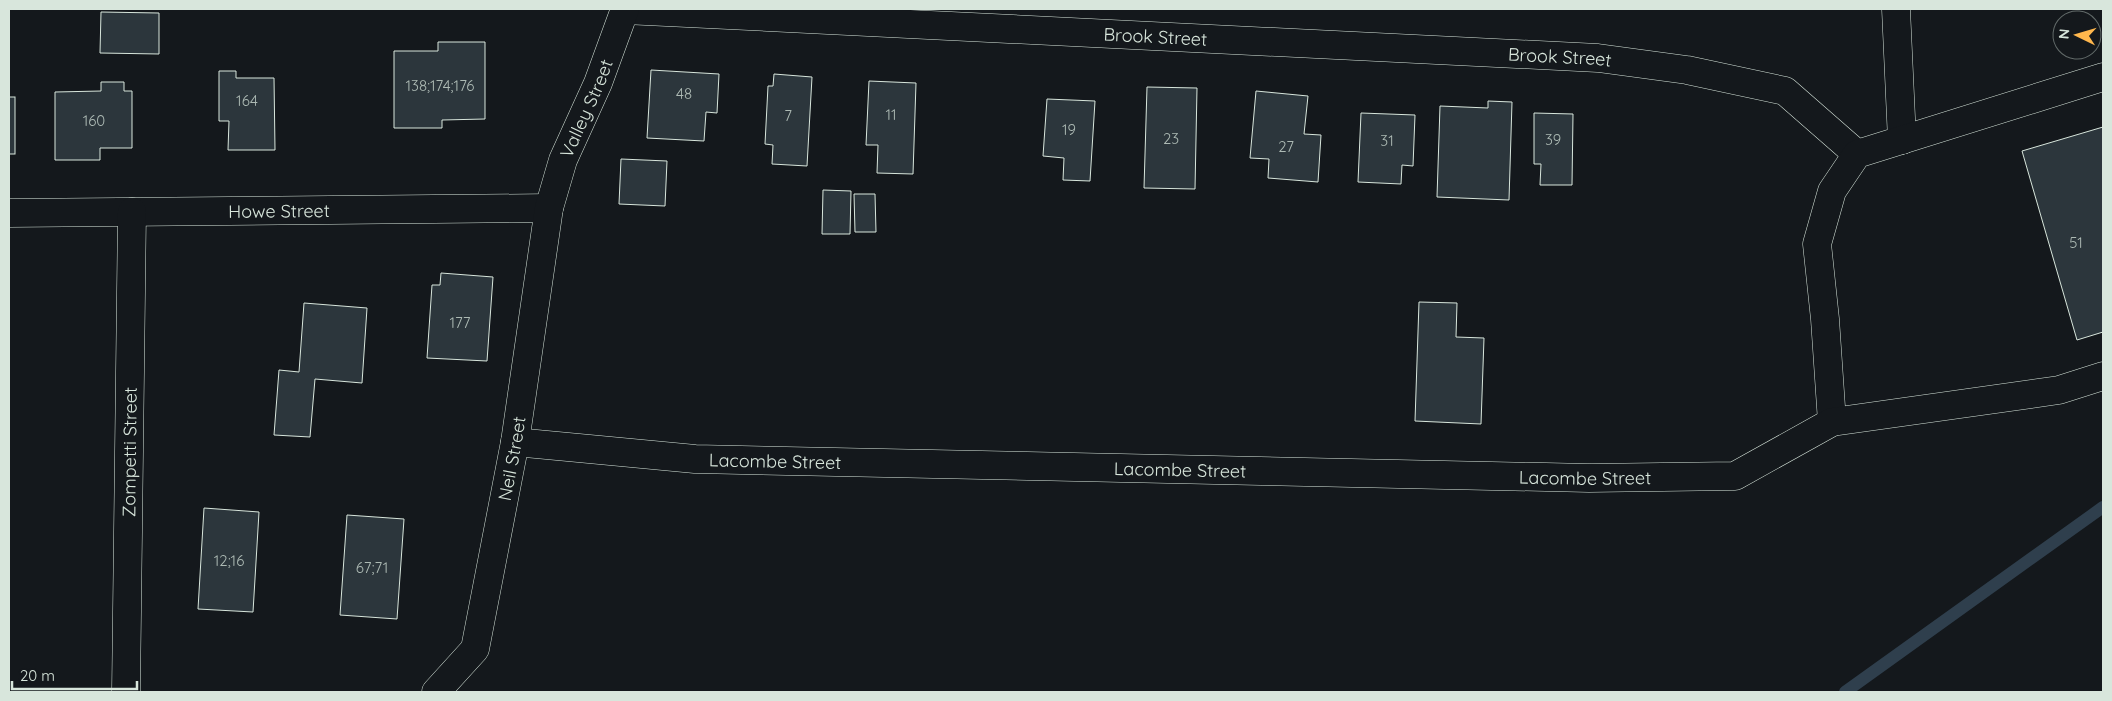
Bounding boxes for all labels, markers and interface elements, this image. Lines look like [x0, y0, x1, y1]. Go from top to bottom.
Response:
north arrow [2052, 10, 2102, 60]
street label: Brook Street [1103, 22, 1208, 50]
text: N [2055, 28, 2073, 40]
street label: Brook Street [1507, 42, 1613, 71]
street label: Valley Street [554, 56, 617, 161]
house number: 138;174;176 [406, 76, 474, 95]
house number: 48 [676, 84, 692, 103]
house number: 164 [236, 91, 258, 110]
house number: 11 [885, 105, 897, 124]
house number: 7 [784, 106, 792, 125]
house number: 160 [83, 111, 105, 130]
house number: 19 [1062, 120, 1076, 139]
house number: 23 [1163, 129, 1179, 148]
house number: 39 [1545, 130, 1561, 149]
house number: 31 [1380, 131, 1394, 150]
house number: 27 [1278, 137, 1294, 156]
street label: Howe Street [228, 199, 330, 222]
house number: 51 [2069, 233, 2083, 252]
house number: 177 [450, 313, 471, 332]
street label: Zompetti Street [117, 387, 141, 517]
street label: Neil Street [492, 415, 530, 503]
street label: Lacombe Street [709, 448, 842, 474]
street label: Lacombe Street [1114, 456, 1247, 482]
street label: Lacombe Street [1519, 465, 1651, 490]
house number: 12;16 [214, 551, 244, 570]
house number: 67;71 [356, 558, 388, 577]
scale bar [12, 658, 138, 690]
text: 20 m [20, 666, 55, 685]

